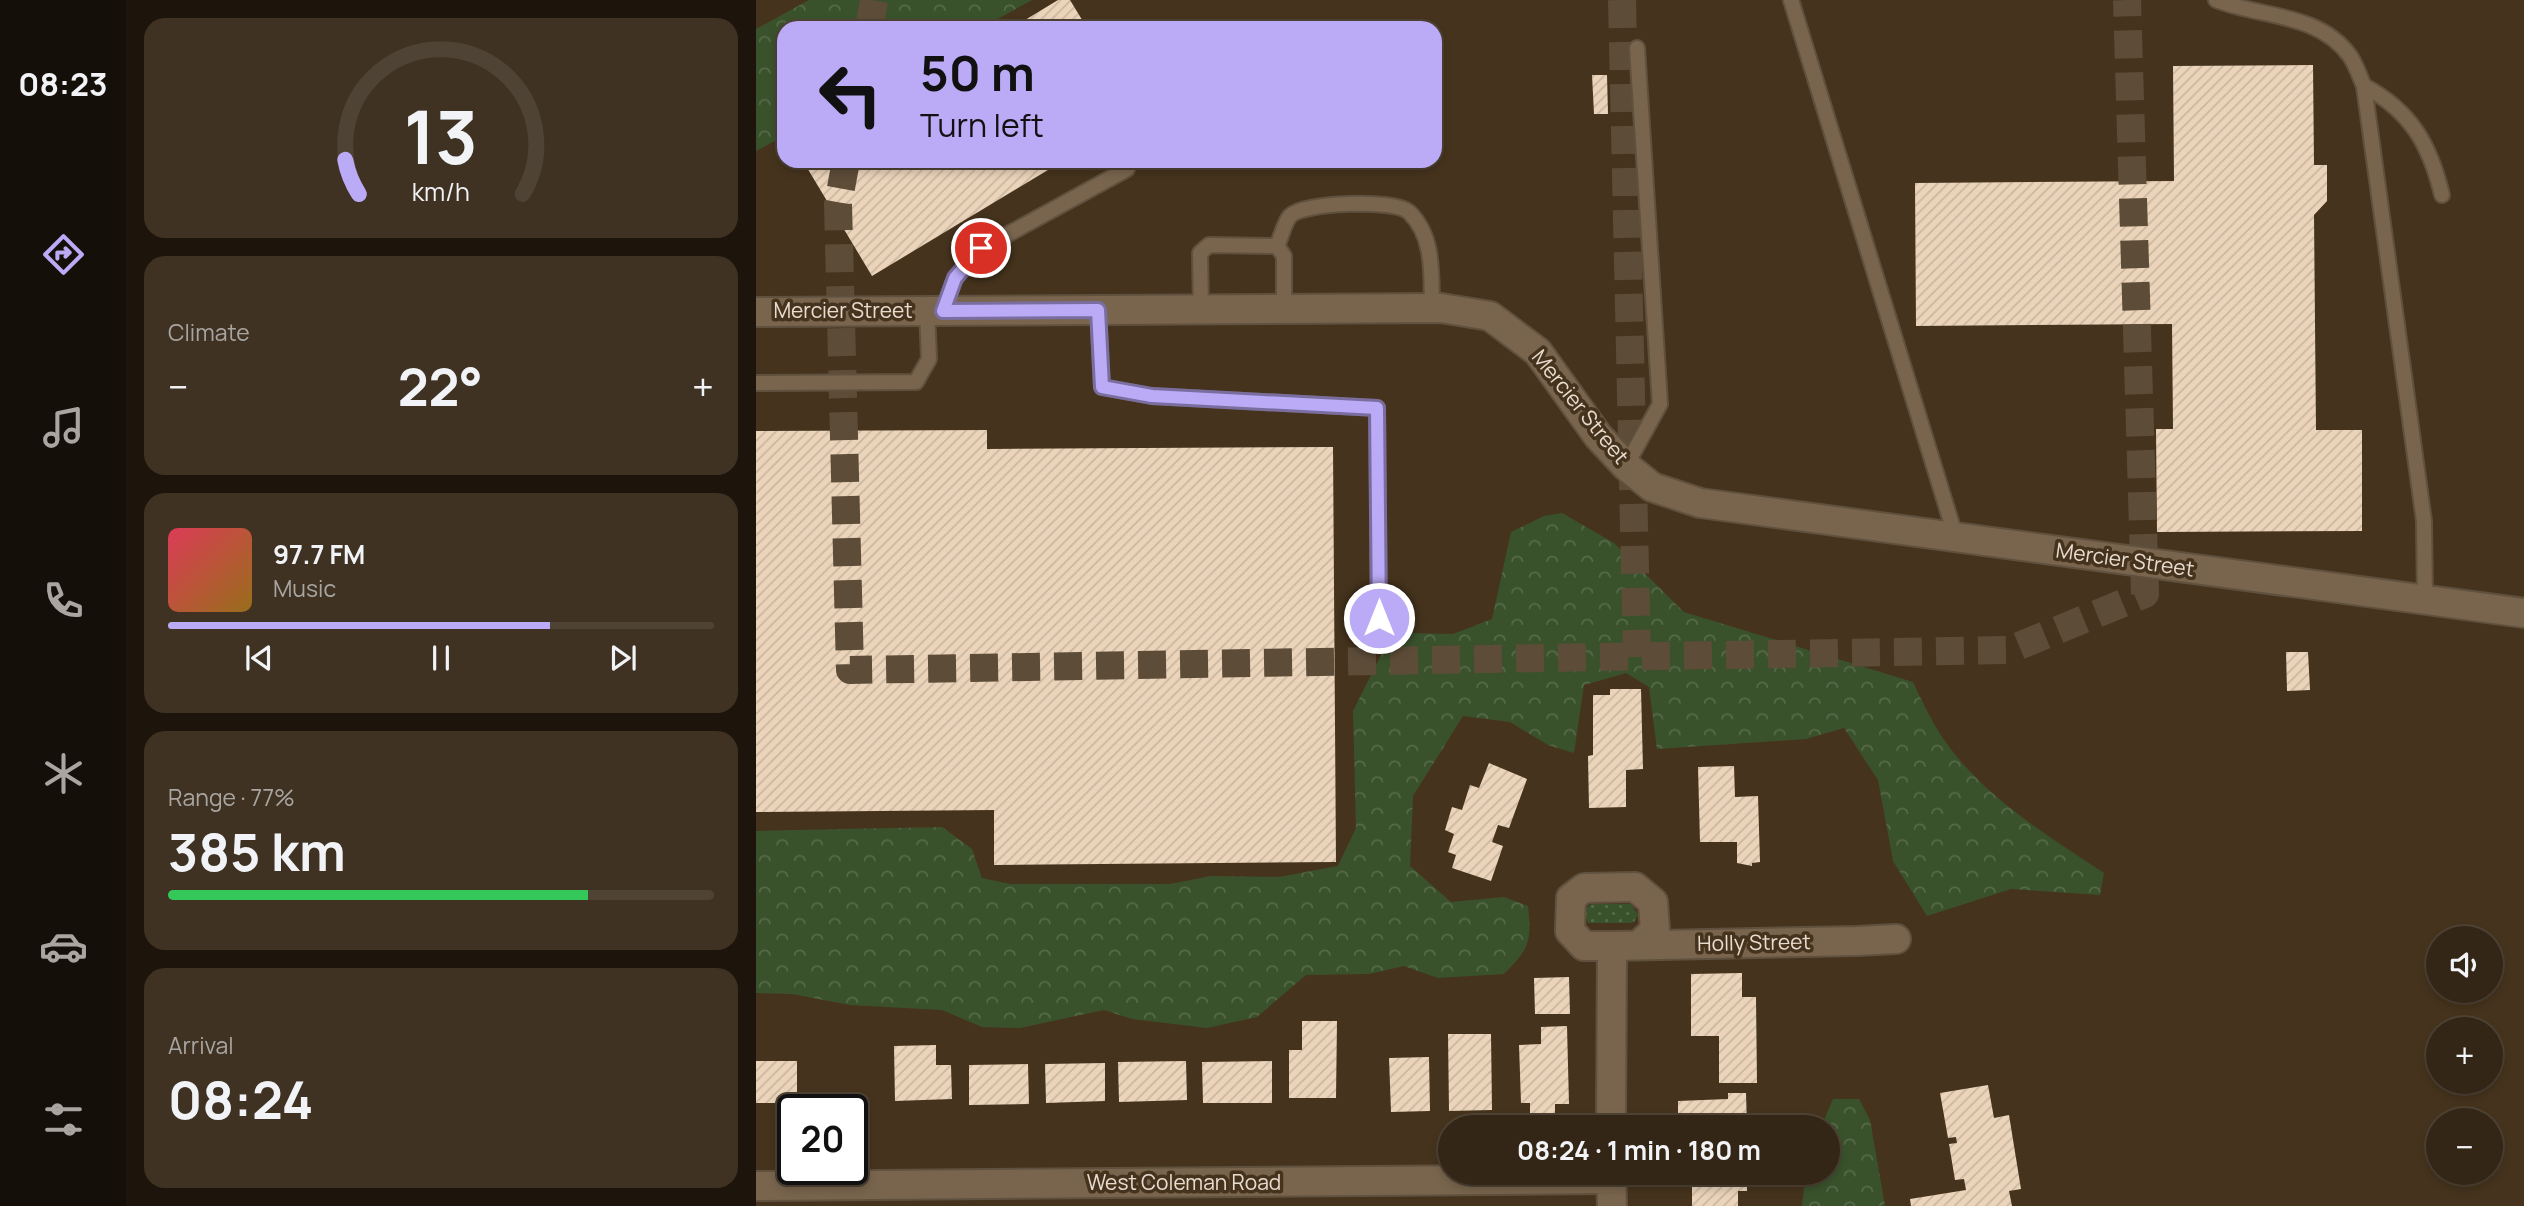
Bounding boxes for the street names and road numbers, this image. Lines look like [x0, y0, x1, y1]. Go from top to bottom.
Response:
street label: Mercier Street [773, 296, 913, 324]
street label: Mercier Street [1526, 343, 1635, 469]
street label: Mercier Street [2054, 535, 2196, 583]
street label: Holly Street [1697, 927, 1811, 957]
street label: West Coleman Road [1087, 1168, 1281, 1196]

